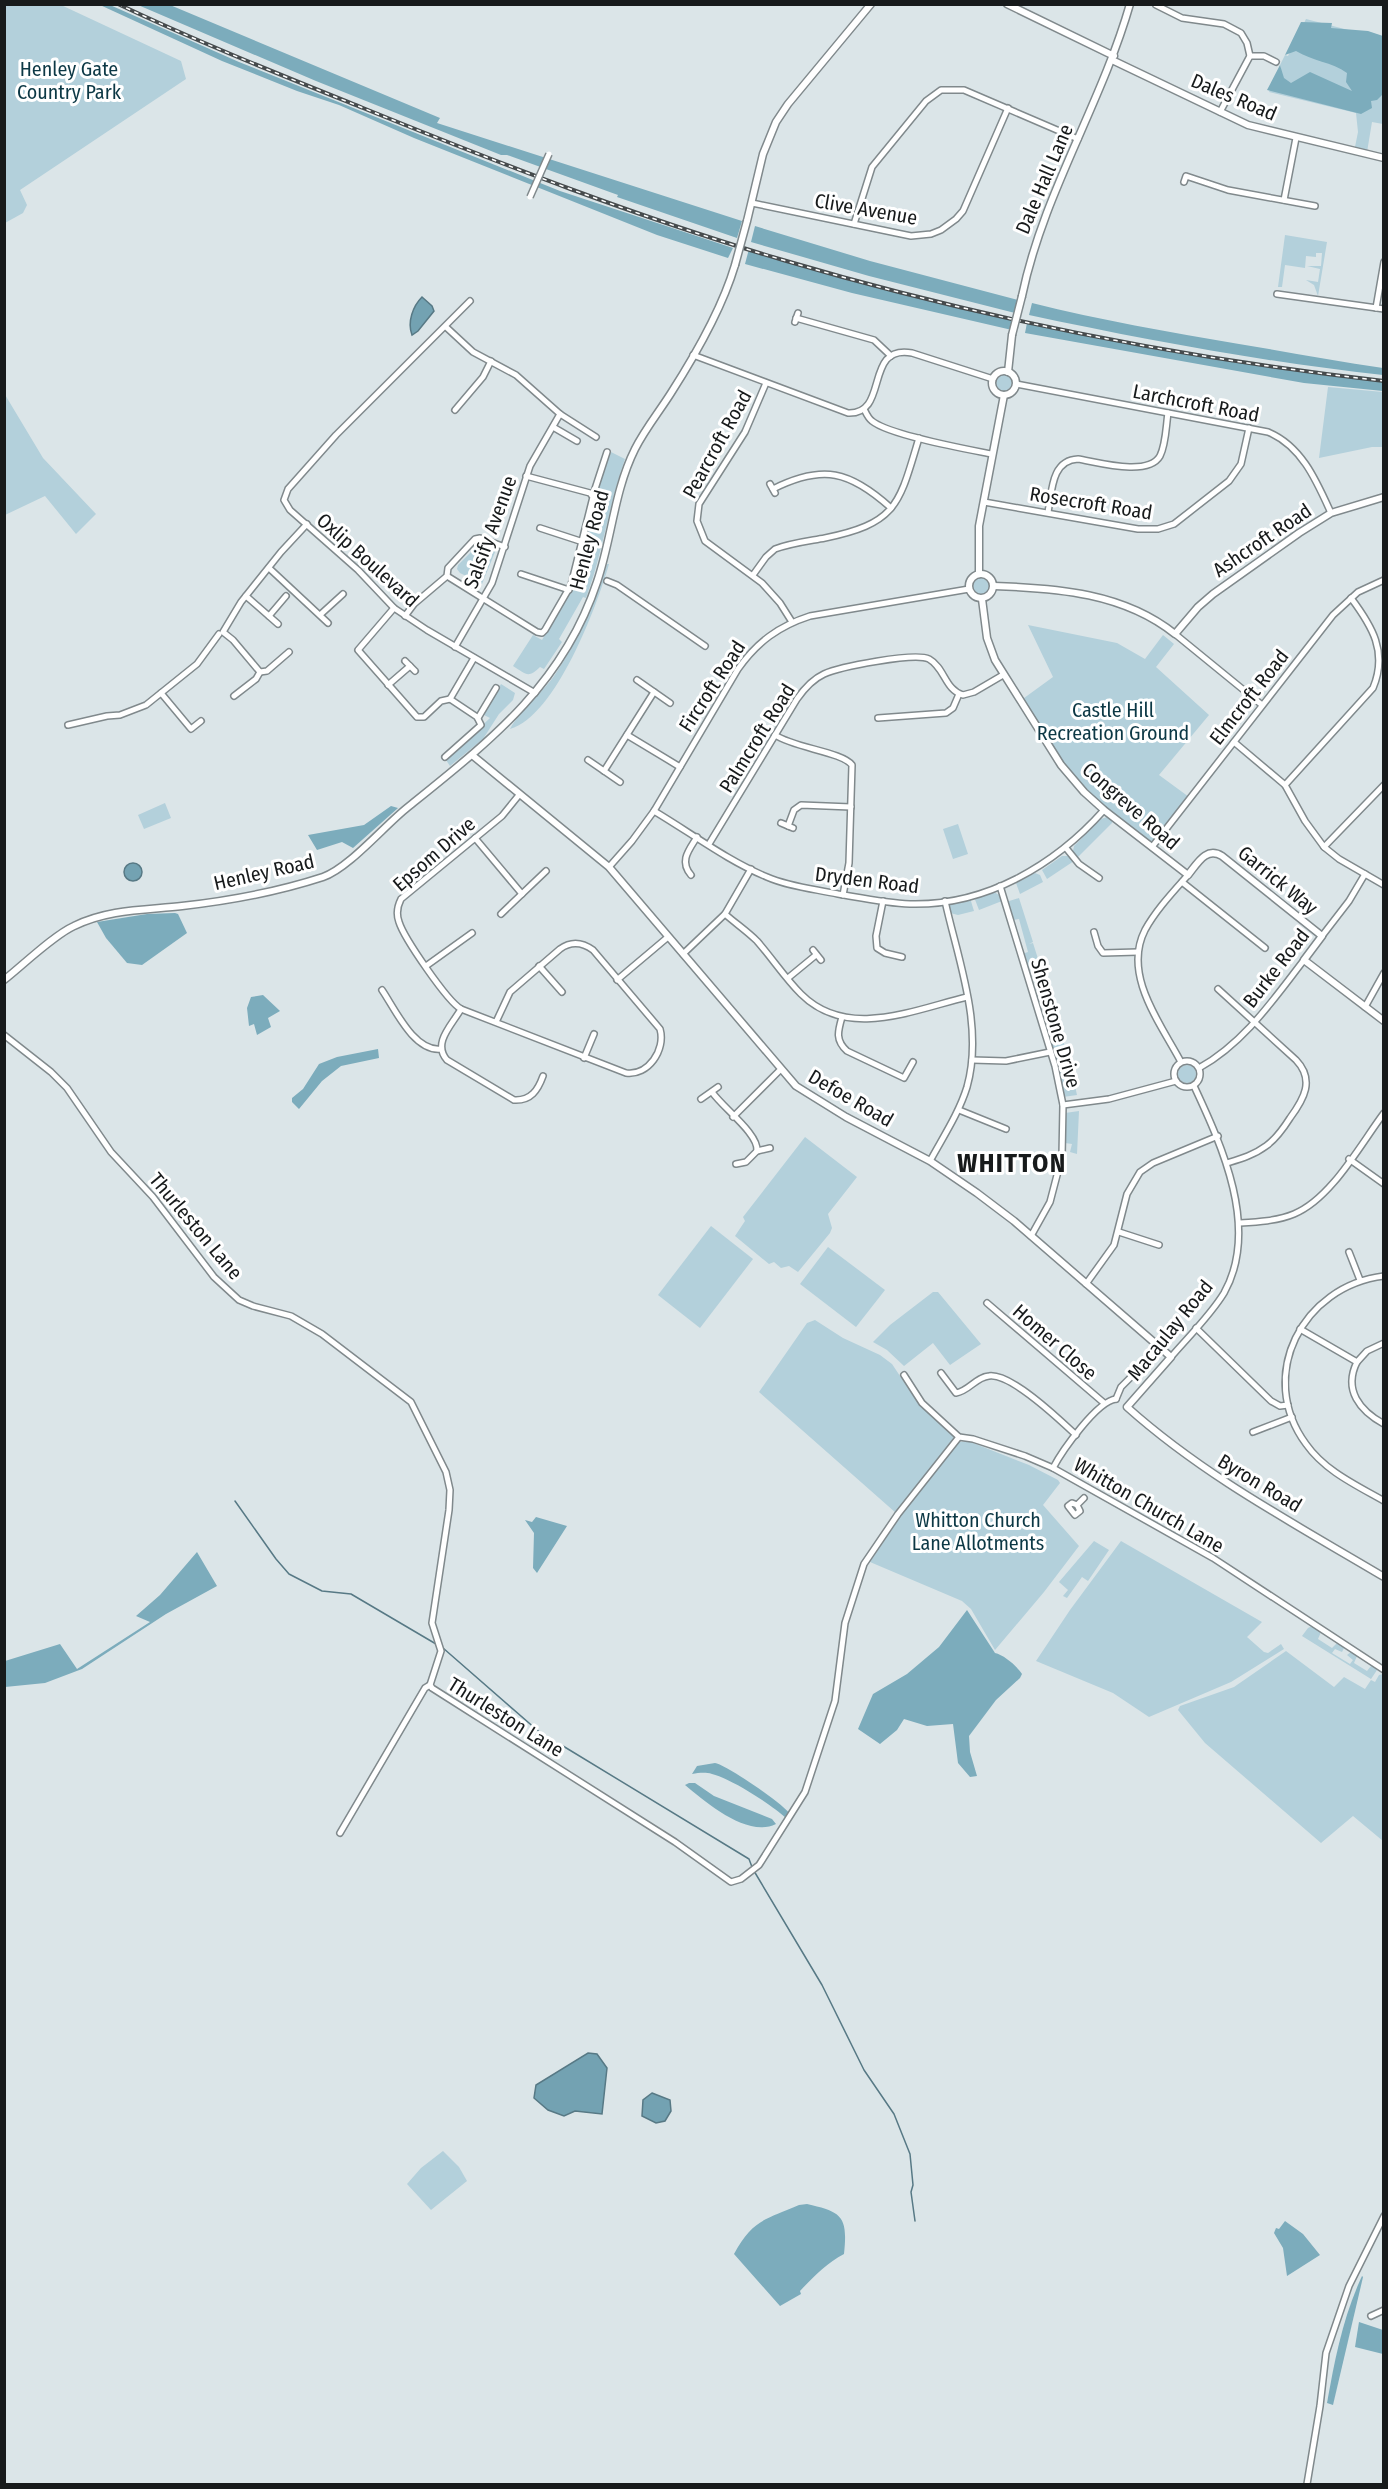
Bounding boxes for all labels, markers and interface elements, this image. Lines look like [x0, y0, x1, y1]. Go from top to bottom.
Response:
park label: Henley Gate Country Park [17, 57, 122, 104]
street label: Dales Road [1188, 68, 1280, 126]
street label: Dale Hall Lane [1010, 121, 1078, 237]
street label: Clive Avenue [813, 188, 919, 230]
street label: Larchcroft Road [1131, 379, 1261, 427]
street label: Pearcroft Road [677, 386, 757, 502]
street label: Salsify Avenue [459, 472, 521, 592]
street label: Rosecroft Road [1028, 481, 1154, 525]
street label: Henley Road [564, 487, 614, 593]
street label: Ashcroft Road [1208, 498, 1316, 582]
street label: Oxlip Boulevard [312, 508, 424, 612]
street label: Fircroft Road [674, 636, 750, 736]
street label: Elmcroft Road [1204, 645, 1294, 749]
street label: Palmcroft Road [714, 679, 800, 797]
park label: Castle Hill Recreation Ground [1037, 698, 1189, 745]
street label: Congreve Road [1077, 757, 1185, 855]
street label: Epsom Drive [388, 812, 480, 896]
street label: Garrick Way [1233, 841, 1323, 919]
street label: Henley Road [211, 849, 317, 895]
street label: Dryden Road [814, 862, 920, 898]
street label: Burke Road [1238, 924, 1314, 1012]
street label: Shenstone Drive [1026, 955, 1086, 1091]
street label: Defoe Road [804, 1064, 898, 1132]
district label: WHITTON [957, 1148, 1067, 1179]
street label: Thurleston Lane [144, 1168, 248, 1284]
street label: Macaulay Road [1122, 1275, 1218, 1385]
street label: Homer Close [1008, 1299, 1102, 1385]
street label: Byron Road [1214, 1449, 1306, 1517]
street label: Whitton Church Lane [1070, 1452, 1228, 1558]
park label: Whitton Church Lane Allotments [912, 1508, 1044, 1555]
street label: Thurleston Lane [444, 1672, 568, 1762]

